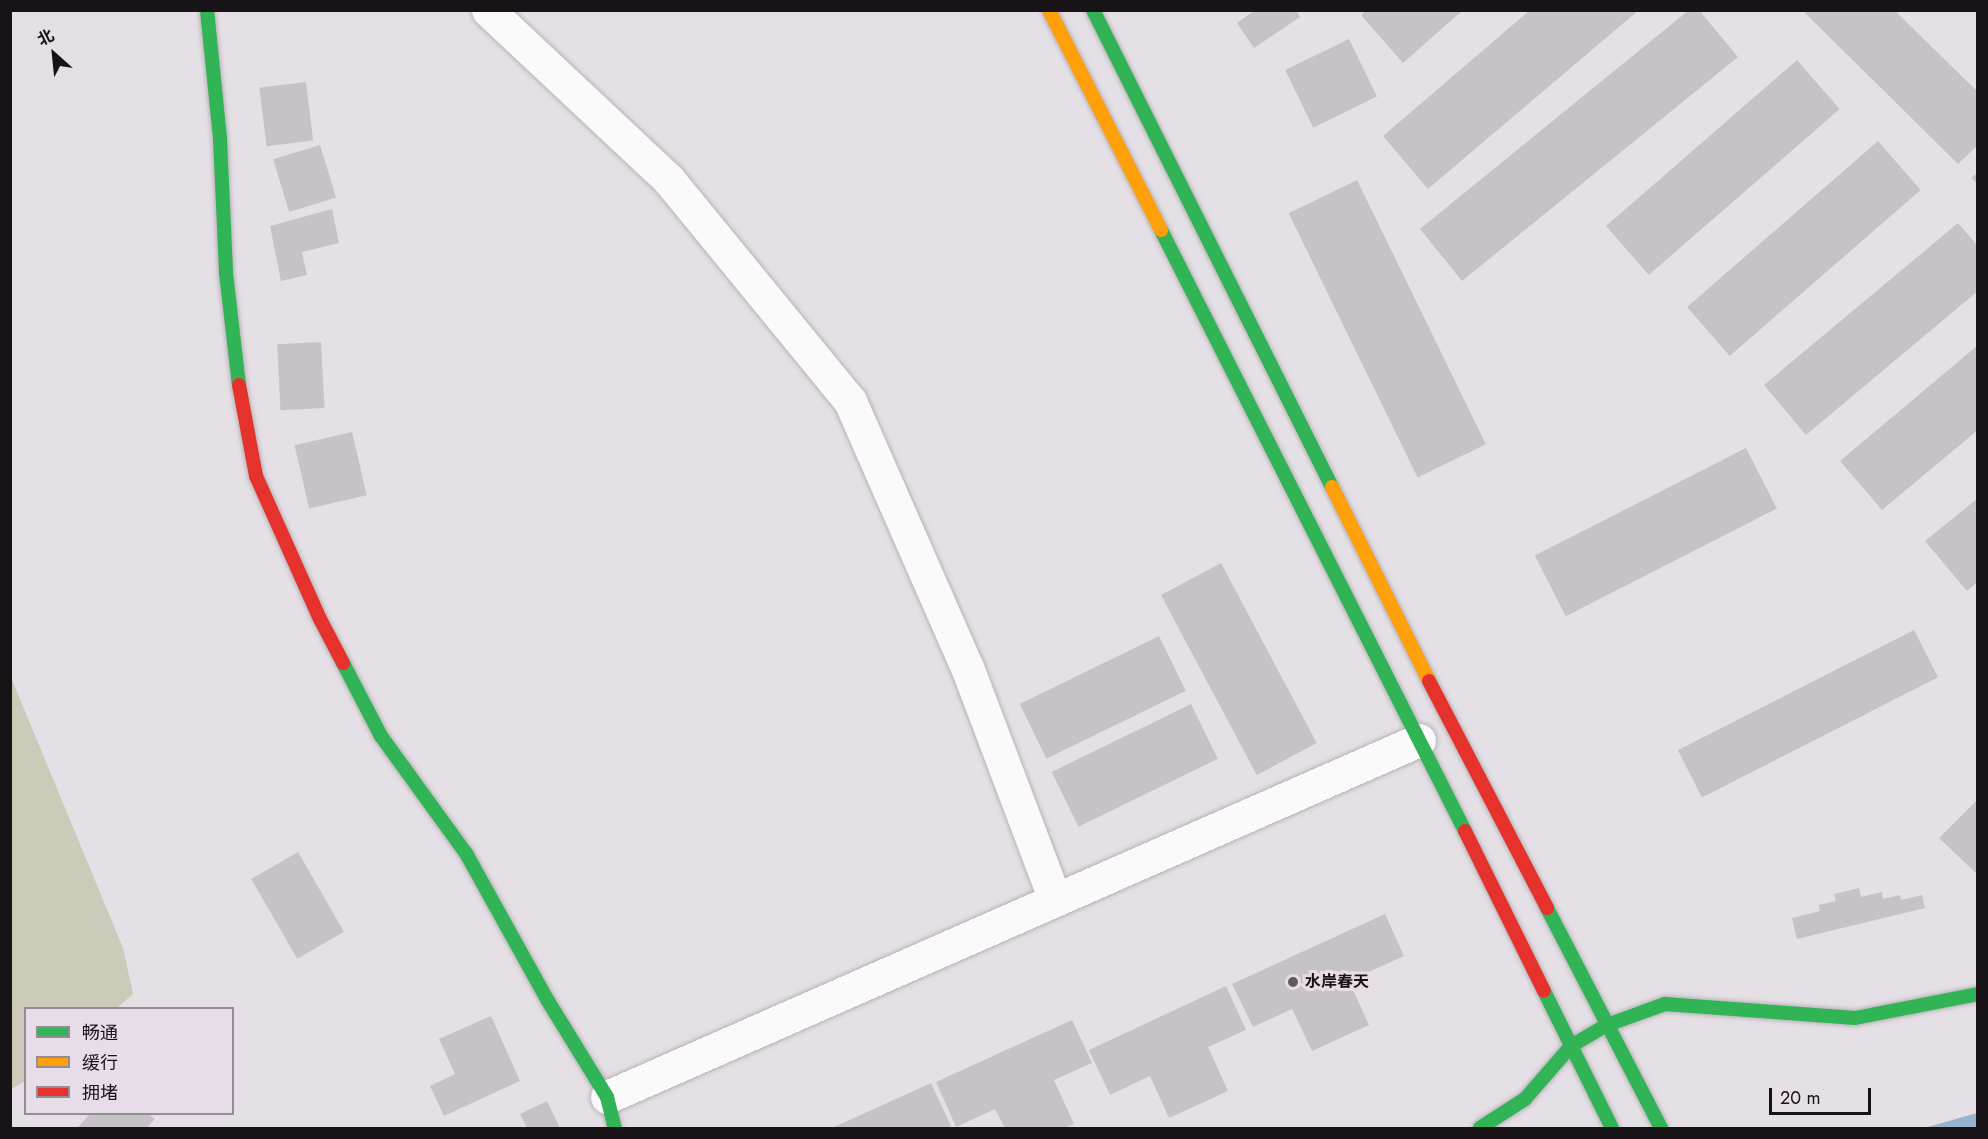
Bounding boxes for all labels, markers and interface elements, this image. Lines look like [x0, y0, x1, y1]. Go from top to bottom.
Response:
north arrow [24, 24, 84, 84]
text: 北 [33, 24, 58, 51]
place label: 水岸春天 [1305, 972, 1369, 992]
marker: 水岸春天 [1286, 975, 1300, 989]
legend [24, 1007, 234, 1115]
text: 畅通 [82, 1020, 118, 1046]
text: 缓行 [82, 1050, 118, 1076]
scale bar [1772, 1076, 1874, 1114]
text: 拥堵 [82, 1080, 118, 1106]
text: 20 m [1780, 1085, 1820, 1111]

